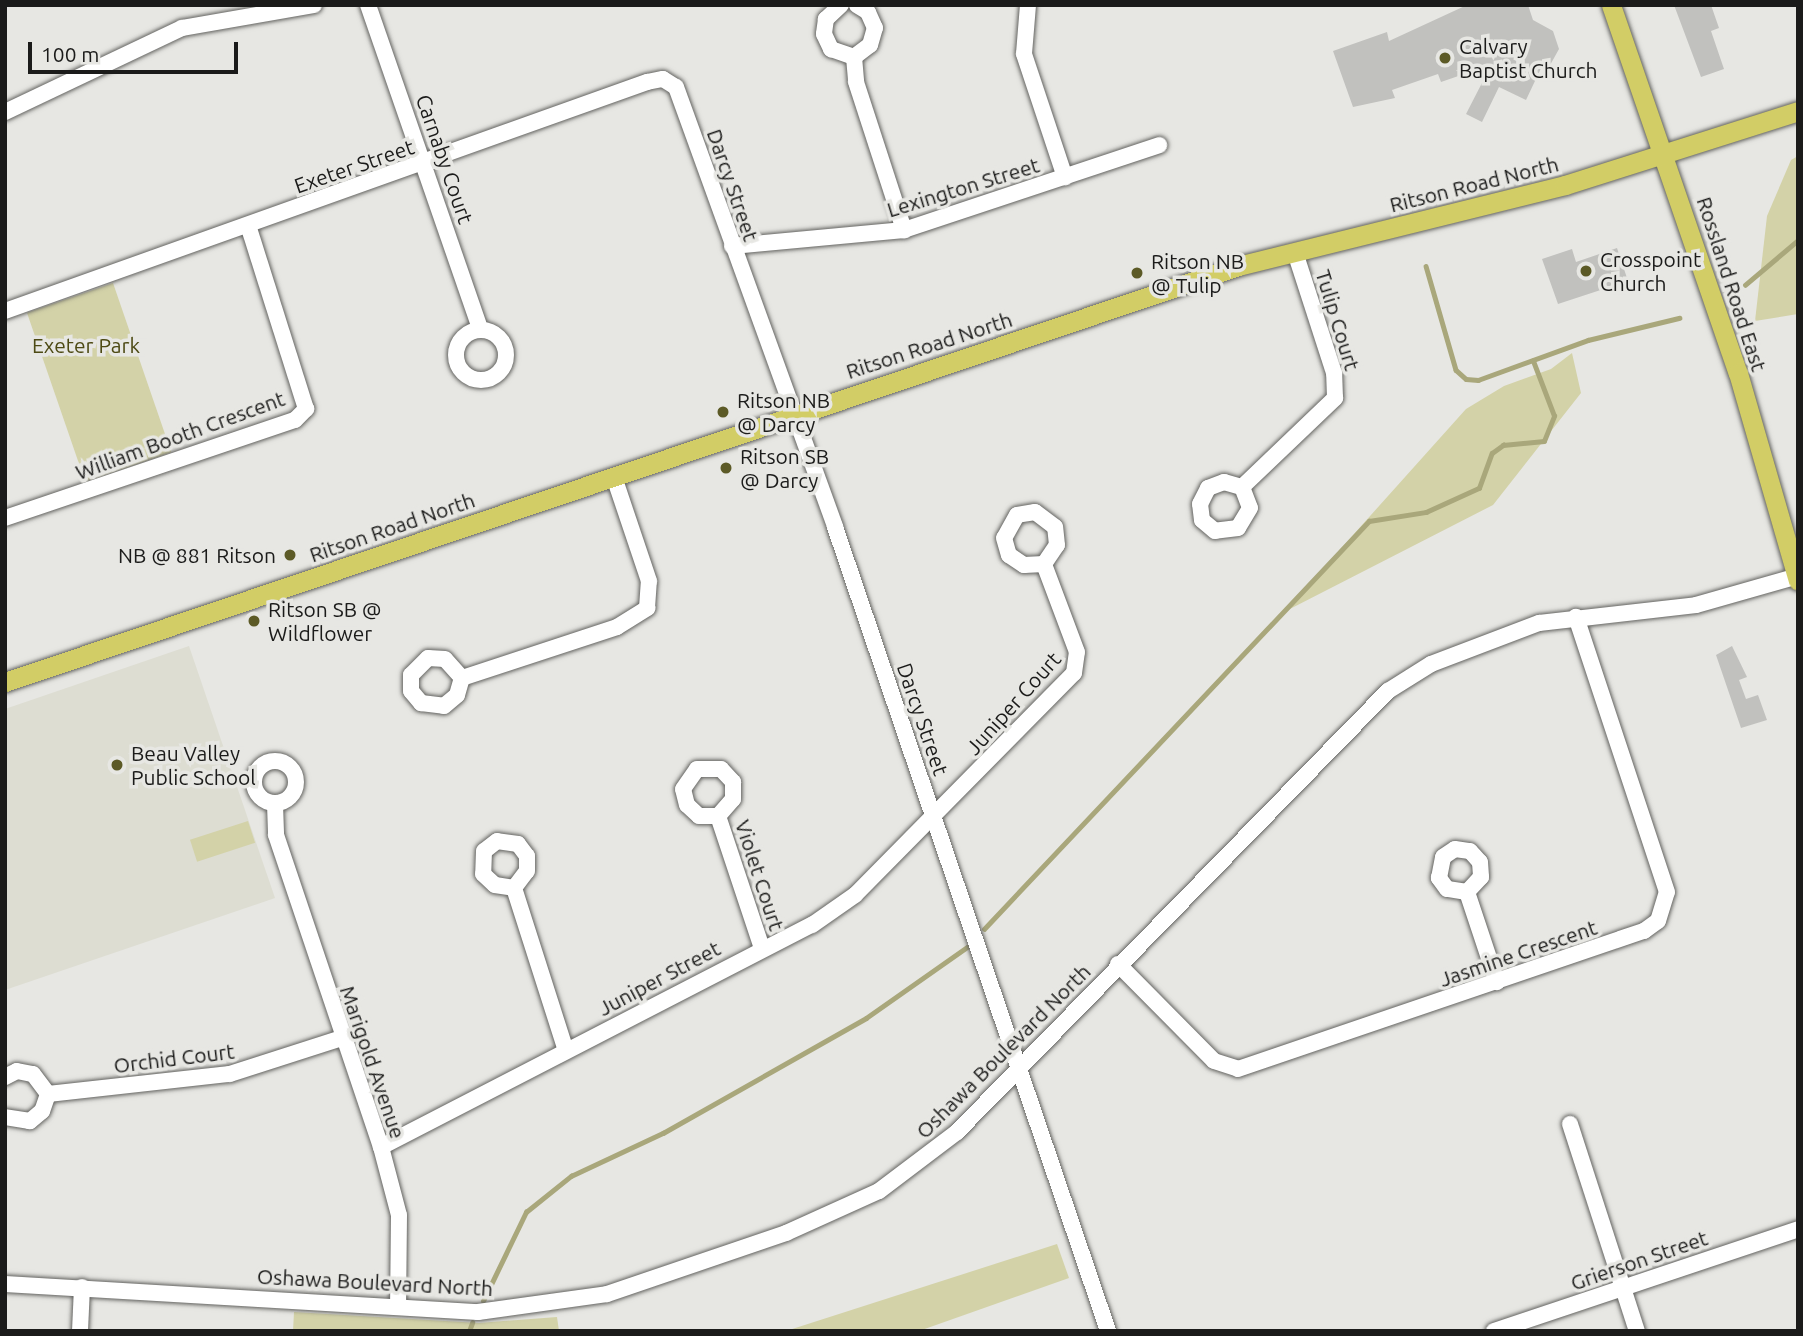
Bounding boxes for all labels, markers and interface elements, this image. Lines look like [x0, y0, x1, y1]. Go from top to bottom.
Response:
scale bar [32, 28, 242, 72]
place label: Calvary Baptist Church [1459, 33, 1597, 83]
text: 100 m [41, 42, 99, 66]
marker: Calvary Baptist Church [1437, 50, 1453, 66]
street label: Carnaby Court [411, 91, 479, 227]
street label: Darcy Street [702, 126, 764, 244]
street label: Exeter Street [291, 134, 417, 198]
street label: Ritson Road North [1387, 151, 1561, 217]
street label: Lexington Street [884, 152, 1042, 222]
street label: Rossland Road East [1692, 194, 1772, 374]
place label: Crosspoint Church [1600, 246, 1701, 296]
place label: Ritson NB @ Tulip [1151, 248, 1244, 298]
marker: Crosspoint Church [1578, 263, 1594, 279]
marker: Ritson NB @ Tulip [1129, 265, 1145, 281]
street label: Tulip Court [1311, 267, 1365, 373]
street label: Ritson Road North [843, 306, 1015, 384]
park label: Exeter Park [32, 332, 140, 358]
street label: William Booth Crescent [72, 385, 288, 485]
place label: Ritson NB @ Darcy [737, 387, 830, 437]
marker: Ritson NB @ Darcy [715, 404, 731, 420]
place label: Ritson SB @ Darcy [740, 443, 829, 493]
marker: Ritson SB @ Darcy [718, 460, 734, 476]
street label: Ritson Road North [306, 487, 478, 567]
place label: NB @ 881 Ritson [118, 542, 276, 568]
marker: NB @ 881 Ritson [282, 547, 298, 563]
place label: Ritson SB @ Wildflower [268, 596, 382, 646]
marker: Ritson SB @ Wildflower [246, 613, 262, 629]
street label: Juniper Court [960, 646, 1066, 760]
street label: Darcy Street [892, 660, 954, 778]
place label: Beau Valley Public School [131, 740, 256, 790]
marker: Beau Valley Public School [109, 757, 125, 773]
street label: Violet Court [730, 816, 790, 934]
street label: Jasmine Crescent [1436, 914, 1600, 992]
street label: Juniper Street [594, 935, 724, 1021]
street label: Oshawa Boulevard North [911, 959, 1095, 1143]
street label: Marigold Avenue [335, 982, 411, 1142]
street label: Orchid Court [112, 1038, 236, 1078]
street label: Grierson Street [1567, 1225, 1711, 1295]
street label: Oshawa Boulevard North [256, 1263, 494, 1301]

